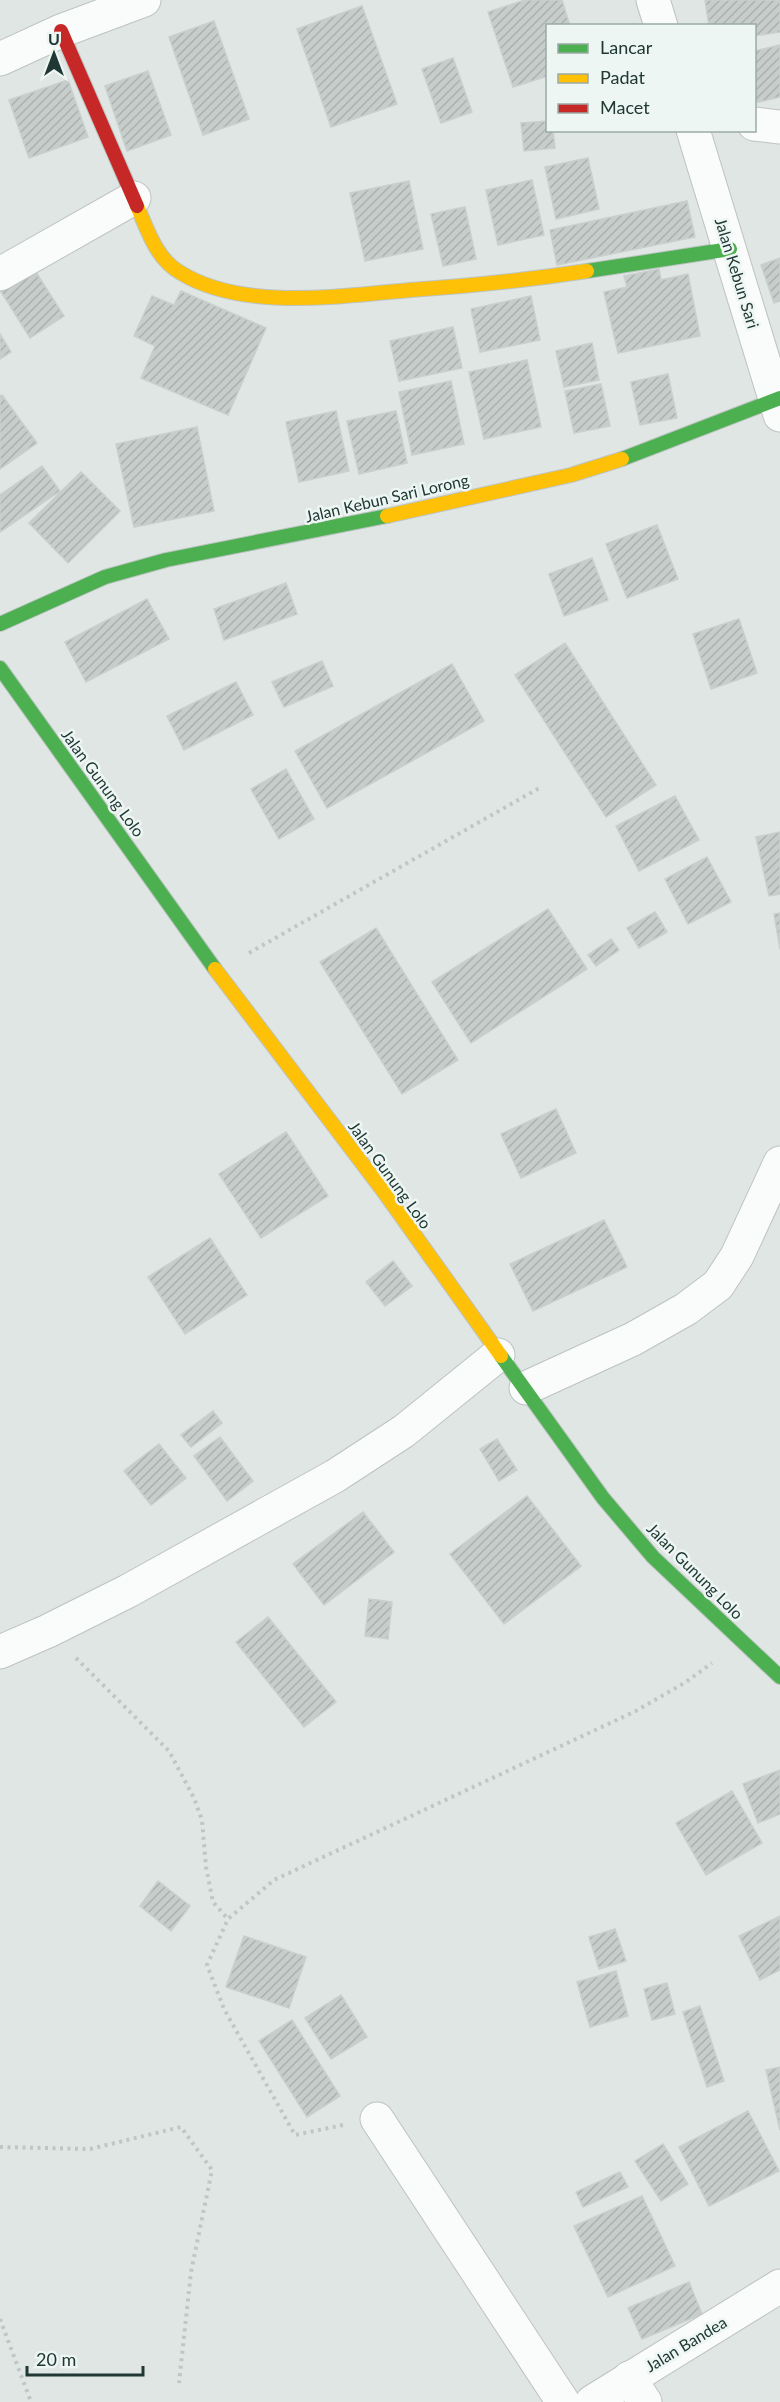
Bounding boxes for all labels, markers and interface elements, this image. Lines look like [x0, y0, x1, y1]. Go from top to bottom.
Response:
north arrow [24, 24, 84, 84]
legend [546, 24, 756, 132]
text: U [48, 29, 60, 48]
text: Lancar [600, 36, 653, 58]
text: Padat [600, 66, 645, 88]
text: Macet [600, 96, 650, 118]
street label: Jalan Kebun Sari [712, 215, 763, 330]
street label: Jalan Kebun Sari Lorong [303, 469, 471, 526]
street label: Jalan Gunung Lolo [58, 725, 149, 840]
street label: Jalan Gunung Lolo [345, 1117, 436, 1232]
street label: Jalan Gunung Lolo [643, 1519, 747, 1623]
street label: Jalan Bandea [642, 2312, 730, 2375]
scale bar [27, 2339, 142, 2377]
text: 20 m [36, 2348, 76, 2370]

